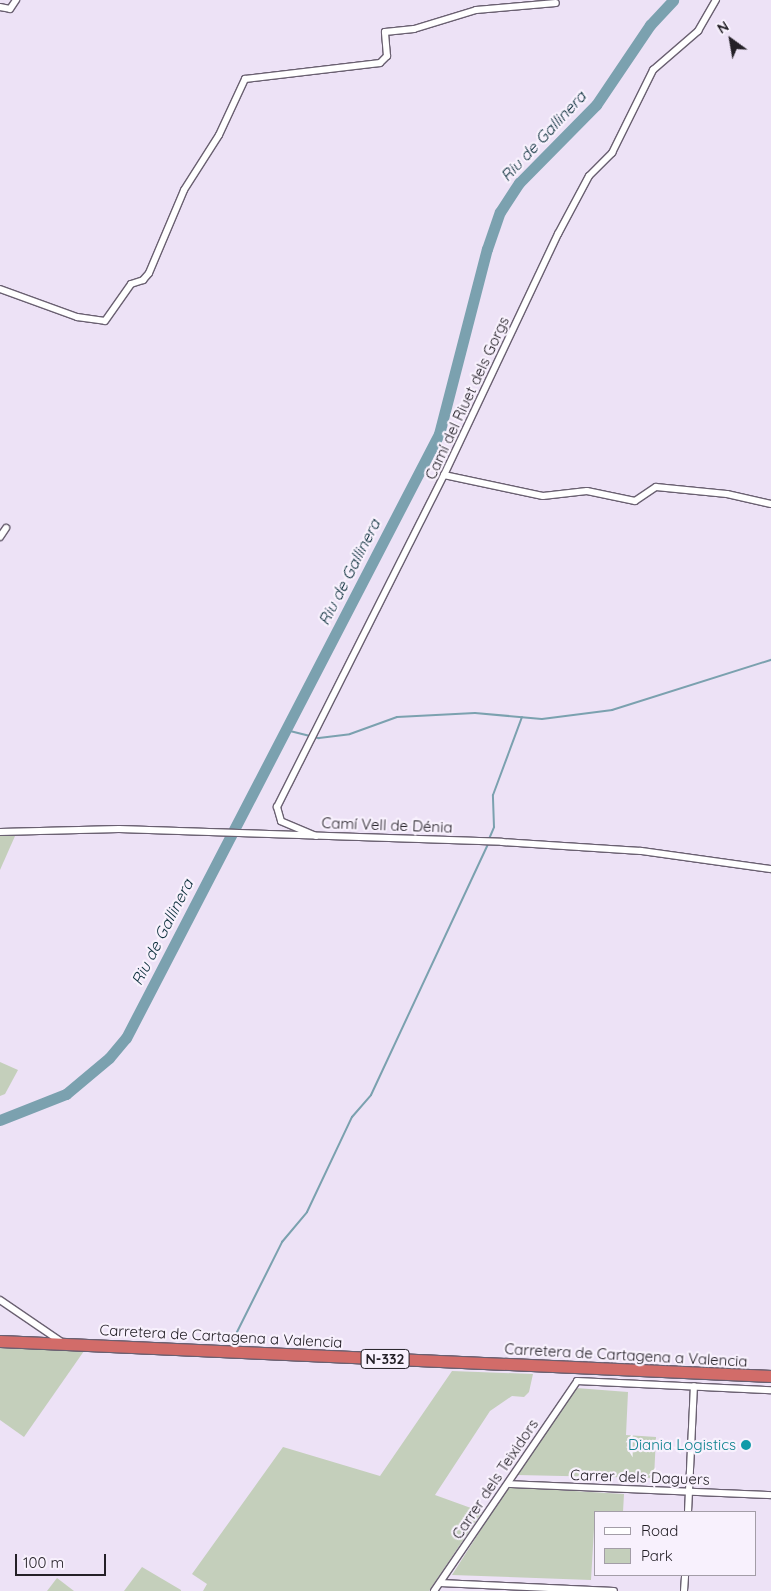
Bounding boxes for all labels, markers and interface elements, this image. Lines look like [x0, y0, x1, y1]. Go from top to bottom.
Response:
north arrow [706, 15, 756, 65]
text: N [714, 17, 732, 38]
water label: Riu de Gallinera [496, 87, 590, 185]
street label: Camí del Riuet dels Gorgs [421, 314, 513, 482]
water label: Riu de Gallinera [314, 516, 384, 628]
street label: Camí Vell de Dénia [321, 814, 453, 836]
water label: Riu de Gallinera [127, 876, 197, 988]
street label: Carretera de Cartagena a Valencia [99, 1321, 343, 1351]
street label: Carretera de Cartagena a Valencia [504, 1340, 748, 1370]
road number: N-332 [360, 1348, 410, 1370]
street label: Carrer dels Teixidors [448, 1416, 542, 1542]
place label: Diania Logistics [628, 1436, 736, 1454]
marker: Diania Logistics [740, 1439, 752, 1451]
street label: Carrer dels Daguers [570, 1466, 710, 1488]
legend [594, 1511, 756, 1576]
text: Road [641, 1521, 678, 1540]
scale bar [18, 1544, 109, 1576]
text: Park [641, 1546, 673, 1565]
text: 100 m [23, 1553, 64, 1572]

